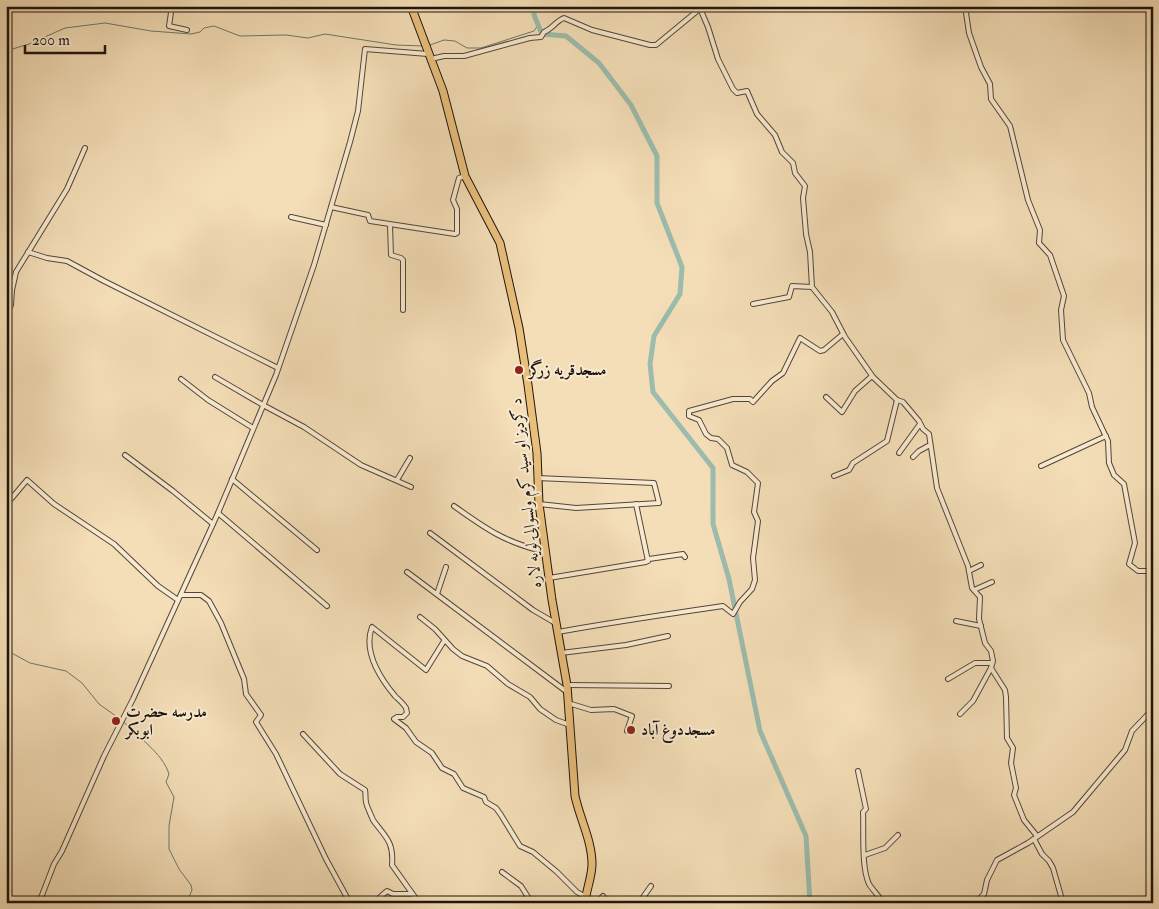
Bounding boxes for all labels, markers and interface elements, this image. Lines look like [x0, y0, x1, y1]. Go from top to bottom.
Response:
scale bar [25, 22, 105, 54]
text: 200 m [32, 31, 70, 50]
place label: مسجدقریه زرگر [527, 359, 607, 380]
marker: مسجدقریه زرگر [513, 364, 525, 376]
street label: د ګردیز او سید کرم ولسوالۍ لویه لاره [506, 397, 550, 589]
place label: مدرسه حضرت ابوبکر [124, 702, 207, 740]
marker: مدرسه حضرت ابوبکر [110, 715, 122, 727]
place label: مسجددوغ آباد [641, 720, 715, 743]
marker: مسجددوغ آباد [625, 724, 637, 736]

